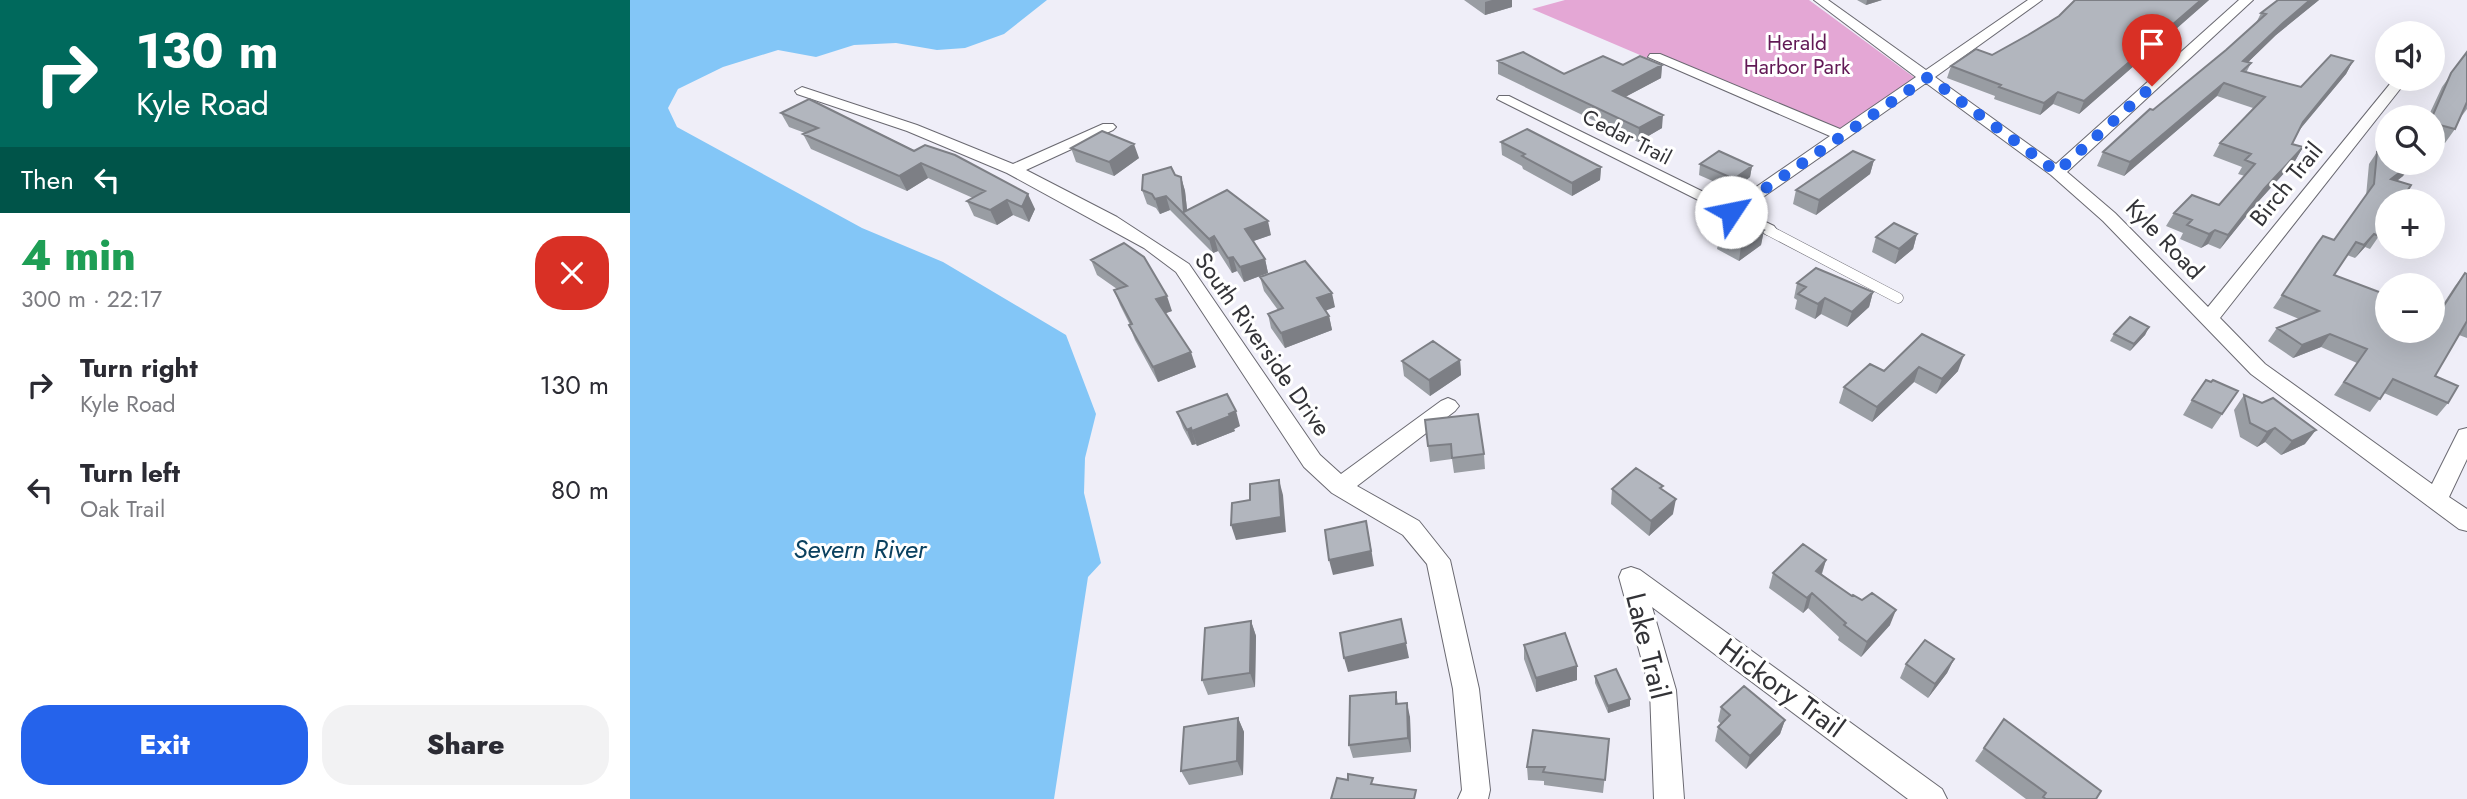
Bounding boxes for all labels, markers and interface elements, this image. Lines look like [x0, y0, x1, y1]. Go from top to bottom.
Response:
pin [2122, 14, 2182, 86]
text: 130 m [136, 16, 279, 86]
map controls [2375, 21, 2445, 343]
button: sound [2375, 21, 2445, 91]
icon: arrive [2133, 25, 2171, 63]
icon: right [21, 28, 112, 119]
park label: Herald Harbor Park [1744, 28, 1851, 82]
text: Kyle Road [136, 81, 269, 127]
street label: Cedar Trail [1577, 102, 1677, 172]
button: search [2375, 105, 2445, 175]
street label: Birch Trail [2241, 134, 2331, 234]
text: Then [21, 161, 74, 199]
icon: left [88, 161, 126, 199]
position arrow [1694, 175, 1768, 249]
button: + [2375, 189, 2445, 259]
street label: Kyle Road [2118, 191, 2212, 287]
text: 4 min [21, 225, 136, 286]
button: close [535, 236, 609, 310]
street label: South Riverside Drive [1186, 245, 1340, 443]
button: − [2375, 273, 2445, 343]
text: 300 m · 22:17 [21, 282, 162, 316]
text: Turn right [80, 349, 198, 387]
icon: right [21, 366, 59, 404]
text: 130 m [539, 366, 609, 404]
text: Kyle Road [80, 387, 176, 421]
text: Turn left [80, 454, 180, 492]
icon: left [21, 471, 59, 509]
text: 80 m [551, 471, 609, 509]
text: Oak Trail [80, 492, 165, 526]
water label: Severn River [794, 530, 928, 568]
street label: Lake Trail [1615, 588, 1681, 704]
street label: Hickory Trail [1711, 628, 1853, 748]
button: Exit [21, 705, 308, 785]
button: Share [322, 705, 609, 785]

